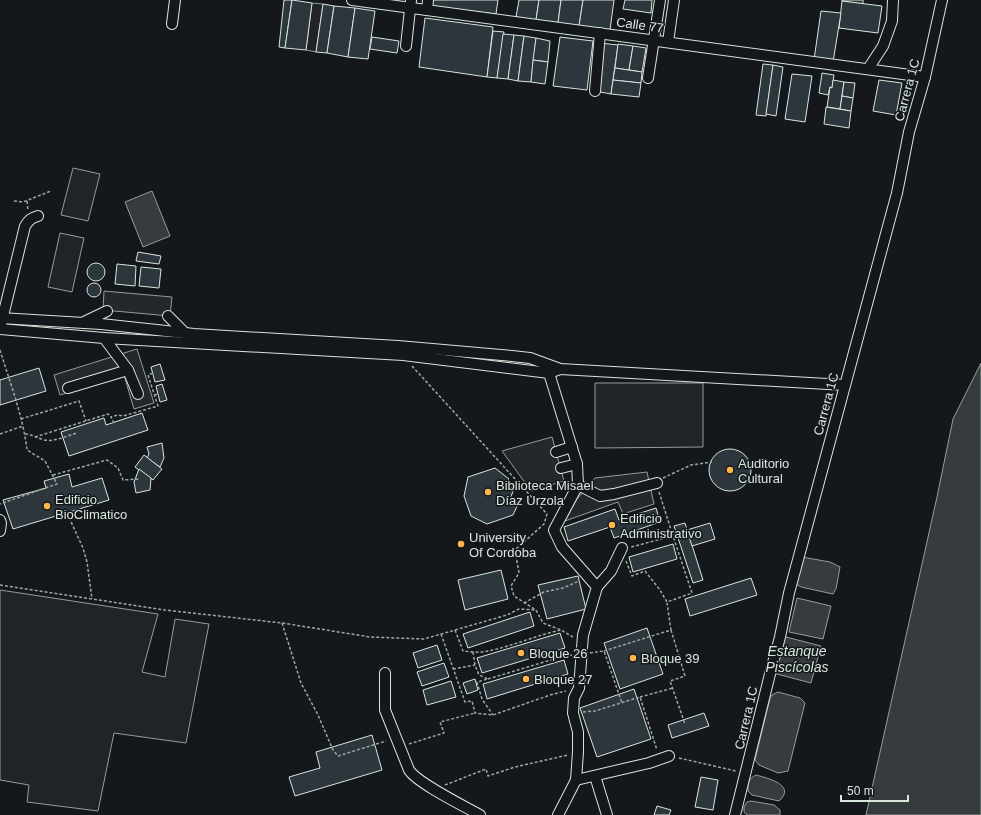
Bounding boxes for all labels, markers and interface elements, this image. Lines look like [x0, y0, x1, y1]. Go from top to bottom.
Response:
street label: Calle 77 [615, 14, 665, 36]
street label: Carrera 1C [891, 57, 923, 123]
street label: Carrera 1C [810, 371, 842, 437]
place label: Auditorio Cultural [738, 456, 789, 486]
marker: Auditorio Cultural [725, 465, 735, 475]
place label: Biblioteca Misael Díaz Urzola [496, 478, 594, 508]
marker: Biblioteca Misael Díaz Urzola [483, 487, 493, 497]
place label: Edificio BioClimatico [55, 492, 127, 522]
marker: Edificio BioClimatico [42, 501, 52, 511]
place label: Edificio Administrativo [620, 511, 702, 541]
marker: Edificio Administrativo [607, 520, 617, 530]
place label: University Of Cordoba [469, 530, 537, 560]
marker: University Of Cordoba [456, 539, 466, 549]
water label: Estanque Piscícolas [765, 643, 829, 675]
place label: Bloque 26 [529, 646, 588, 661]
marker: Bloque 26 [516, 648, 526, 658]
place label: Bloque 39 [641, 651, 700, 666]
marker: Bloque 39 [628, 653, 638, 663]
place label: Bloque 27 [534, 672, 593, 687]
marker: Bloque 27 [521, 674, 531, 684]
street label: Carrera 1C [731, 685, 761, 751]
scale bar [841, 777, 908, 803]
text: 50 m [847, 784, 874, 798]

